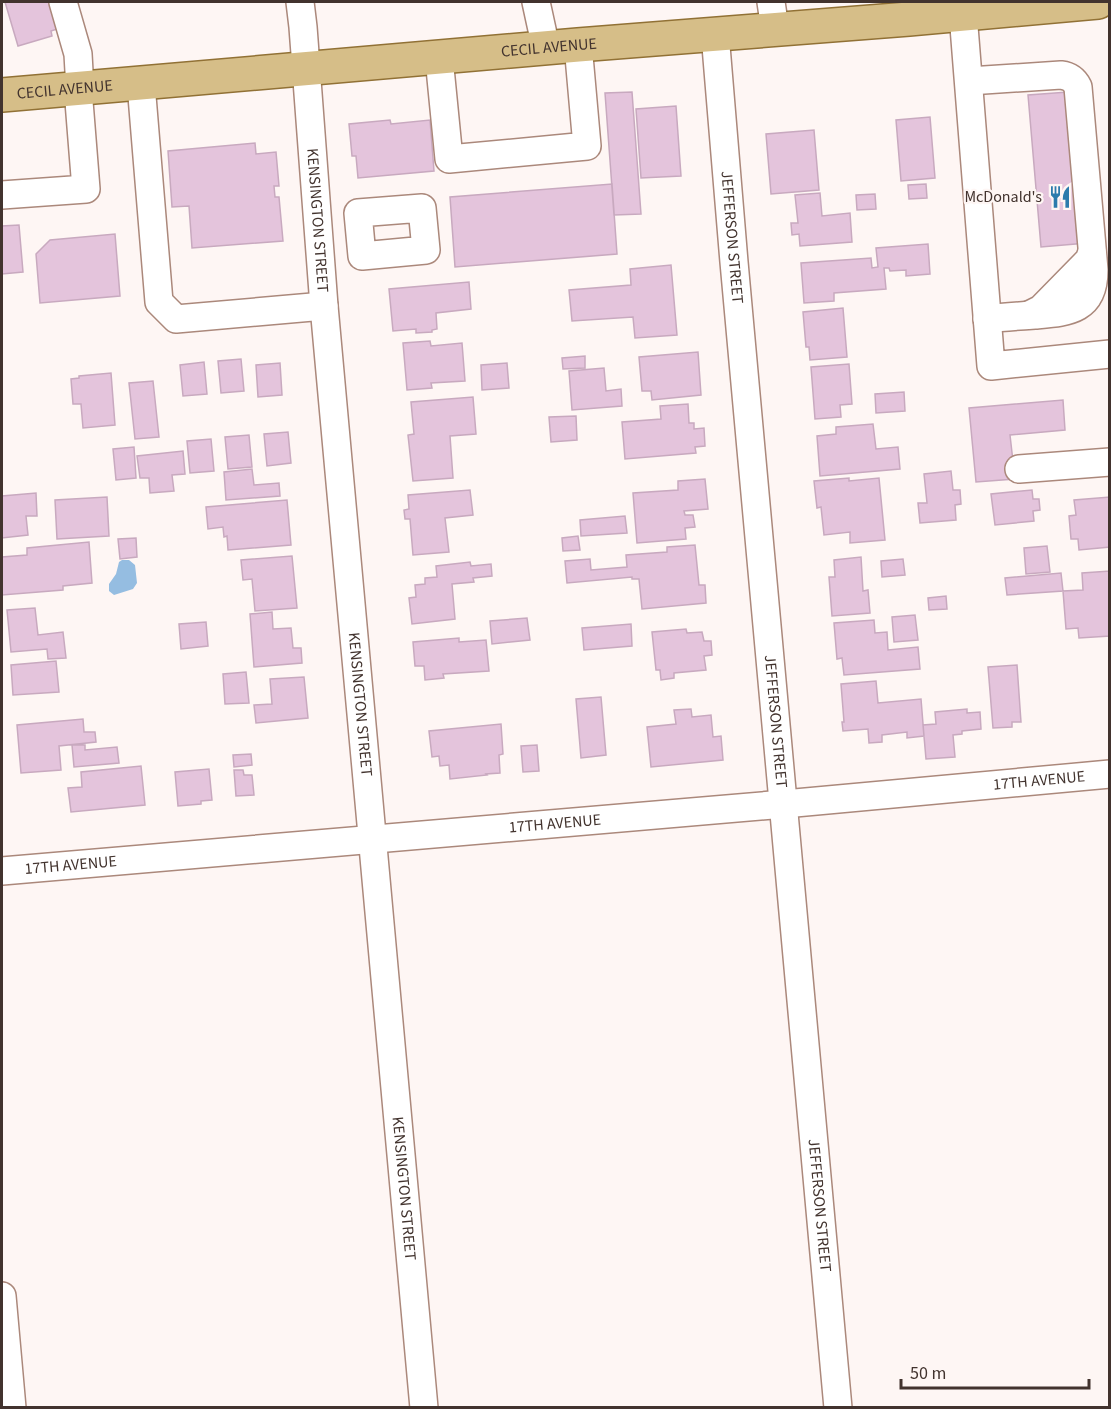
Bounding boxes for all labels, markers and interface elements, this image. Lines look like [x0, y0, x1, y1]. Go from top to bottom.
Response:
street label: CECIL AVENUE [500, 33, 598, 63]
street label: CECIL AVENUE [16, 74, 114, 105]
street label: KENSINGTON STREET [301, 147, 334, 294]
street label: JEFFERSON STREET [715, 170, 749, 305]
restaurant icon: McDonald's [1047, 184, 1073, 210]
place label: McDonald's [964, 186, 1042, 208]
street label: KENSINGTON STREET [343, 631, 378, 778]
street label: JEFFERSON STREET [759, 654, 793, 789]
street label: 17TH AVENUE [992, 765, 1086, 796]
street label: 17TH AVENUE [508, 809, 602, 839]
street label: 17TH AVENUE [24, 850, 118, 880]
street label: KENSINGTON STREET [387, 1115, 422, 1262]
street label: JEFFERSON STREET [803, 1138, 837, 1273]
scale bar [901, 1352, 1088, 1390]
text: 50 m [910, 1361, 946, 1386]

